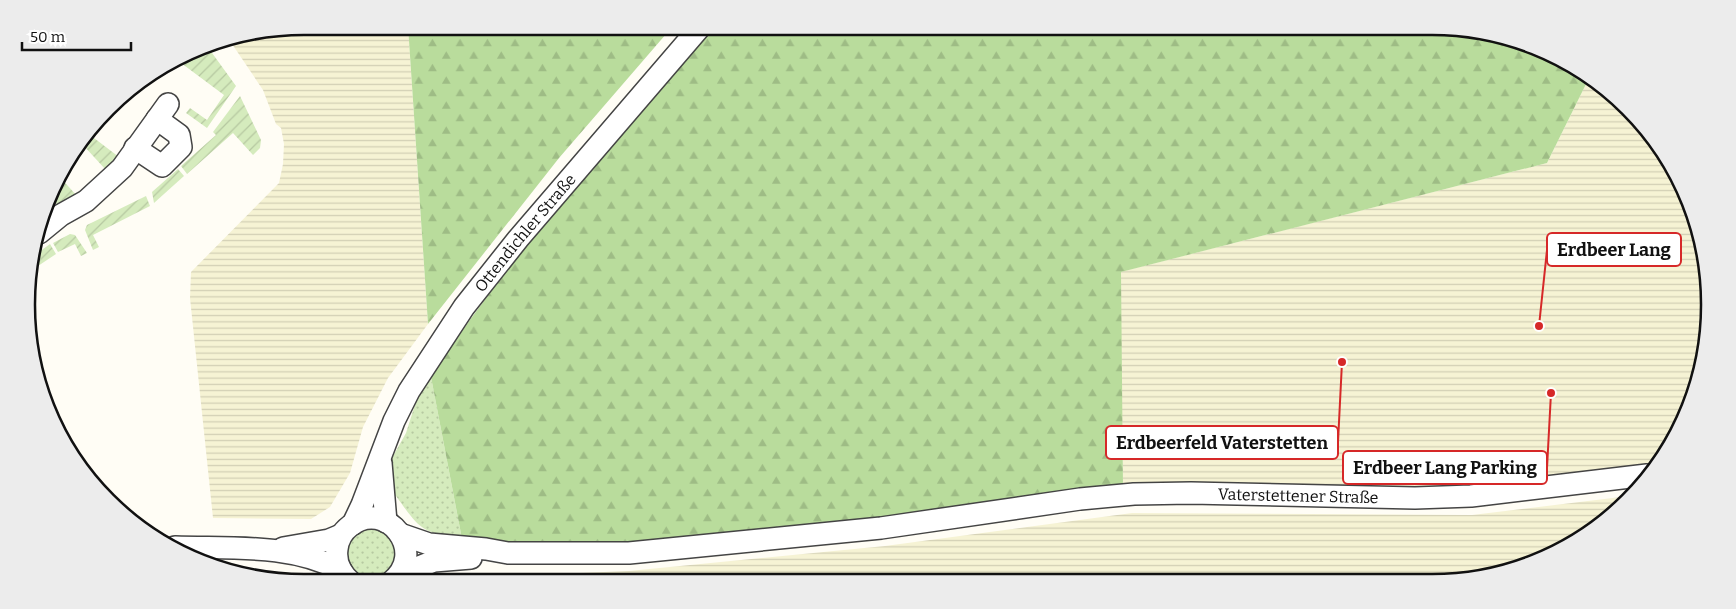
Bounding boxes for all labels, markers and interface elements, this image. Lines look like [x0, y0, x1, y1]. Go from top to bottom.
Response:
scale bar [22, 20, 131, 52]
text: 50 m [30, 28, 66, 46]
street label: Ottendichler Straße [470, 170, 579, 295]
callout: Erdbeer Lang [1547, 233, 1681, 266]
text: Erdbeer Lang [1557, 239, 1672, 261]
callout: Erdbeerfeld Vaterstetten [1106, 426, 1338, 459]
text: Erdbeerfeld Vaterstetten [1116, 432, 1328, 454]
callout: Erdbeer Lang Parking [1343, 451, 1547, 484]
text: Erdbeer Lang Parking [1353, 457, 1538, 479]
street label: Vaterstettener Straße [1218, 484, 1379, 507]

